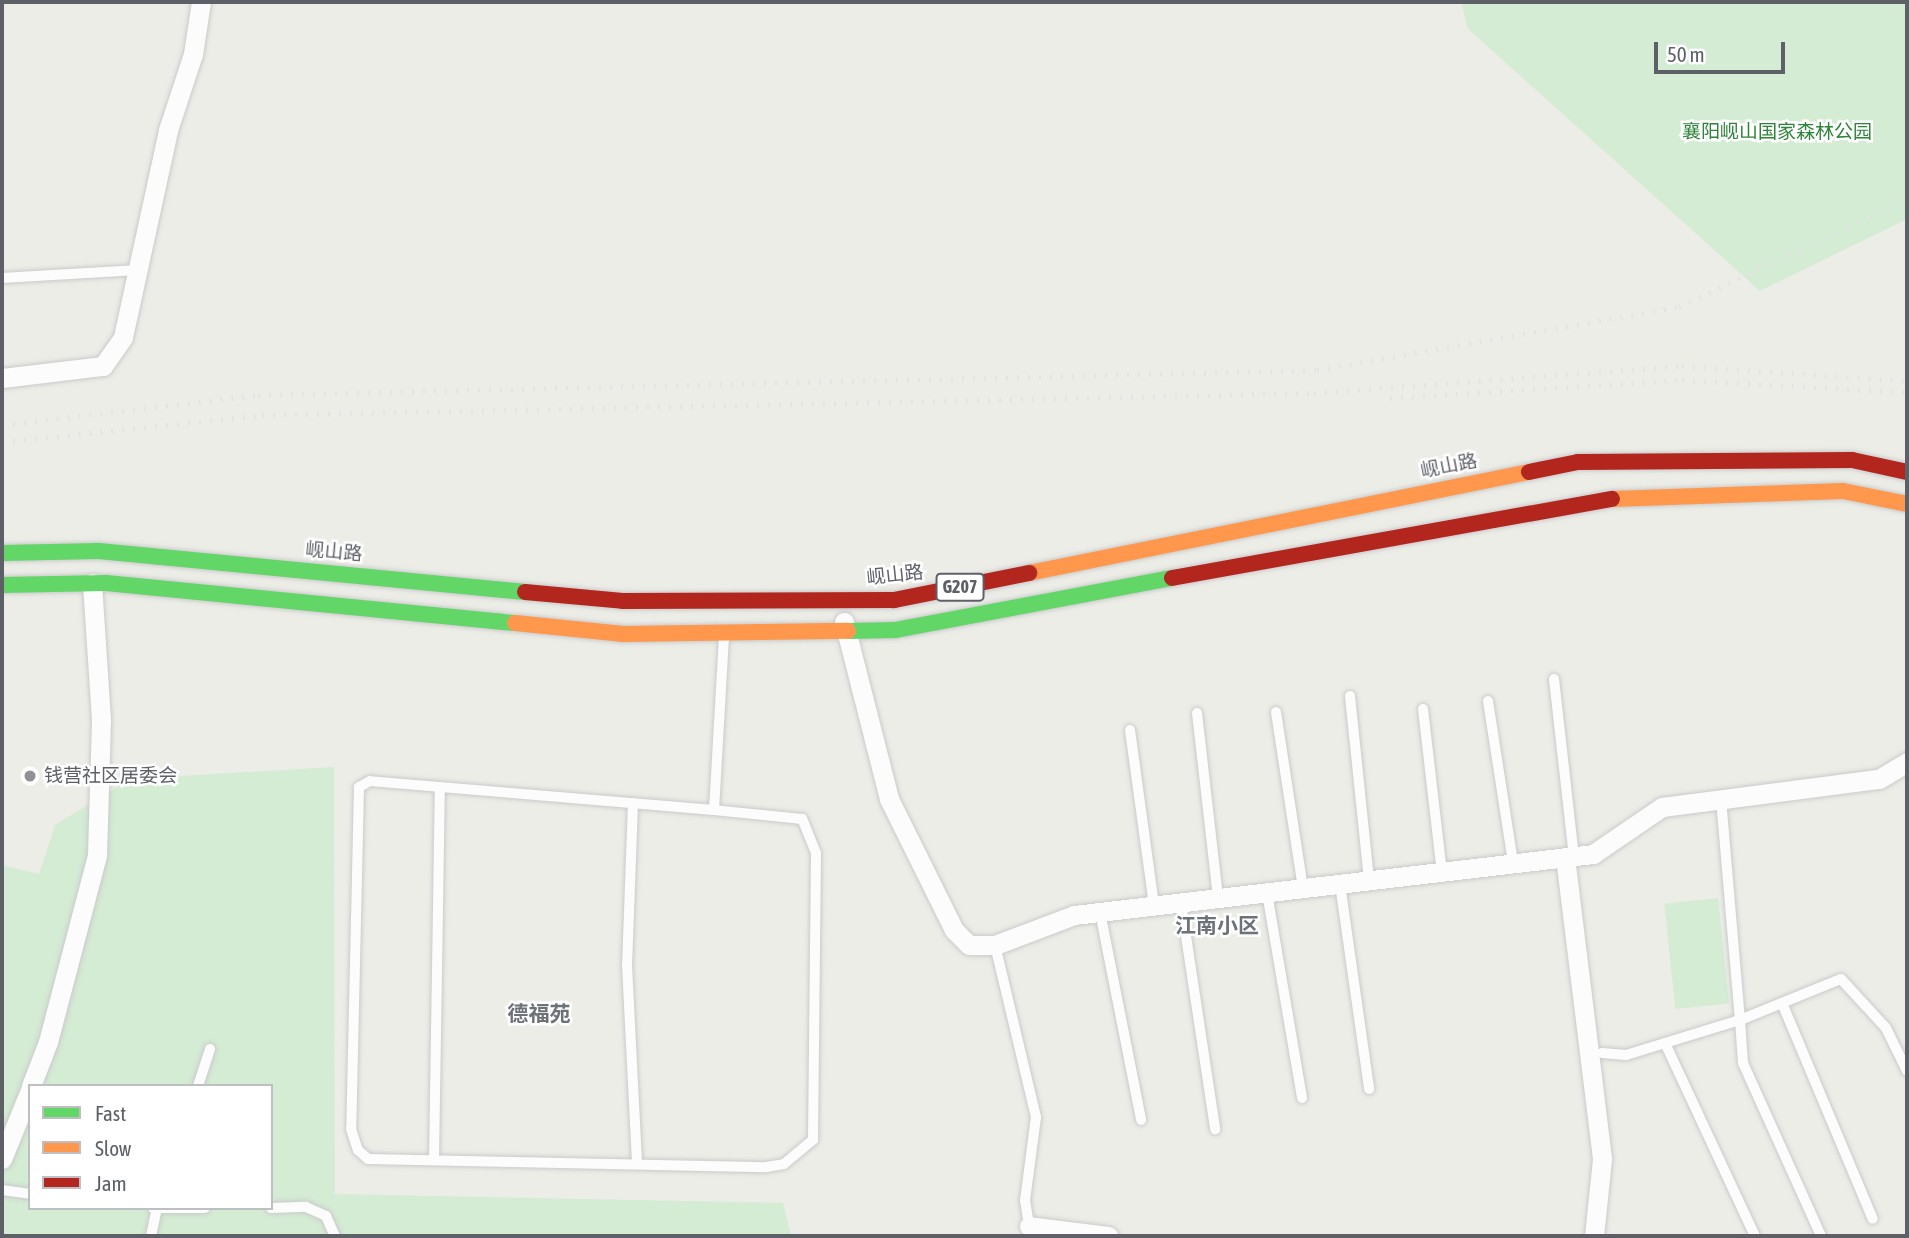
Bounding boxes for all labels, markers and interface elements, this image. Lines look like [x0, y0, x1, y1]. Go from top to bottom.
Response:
scale bar [1657, 28, 1788, 72]
text: 50 m [1667, 42, 1705, 66]
park label: 襄阳岘山国家森林公园 [1682, 121, 1872, 143]
street label: 岘山路 [1419, 449, 1479, 483]
street label: 岘山路 [305, 538, 363, 566]
street label: 岘山路 [865, 561, 925, 589]
road number: G207 [936, 572, 984, 602]
place label: 钱营社区居委会 [44, 765, 177, 787]
marker: 钱营社区居委会 [22, 768, 38, 784]
district label: 江南小区 [1175, 912, 1259, 938]
district label: 德福苑 [508, 1000, 570, 1026]
legend [28, 1084, 273, 1210]
text: Fast [95, 1101, 126, 1125]
text: Slow [95, 1136, 131, 1160]
text: Jam [95, 1171, 127, 1195]

